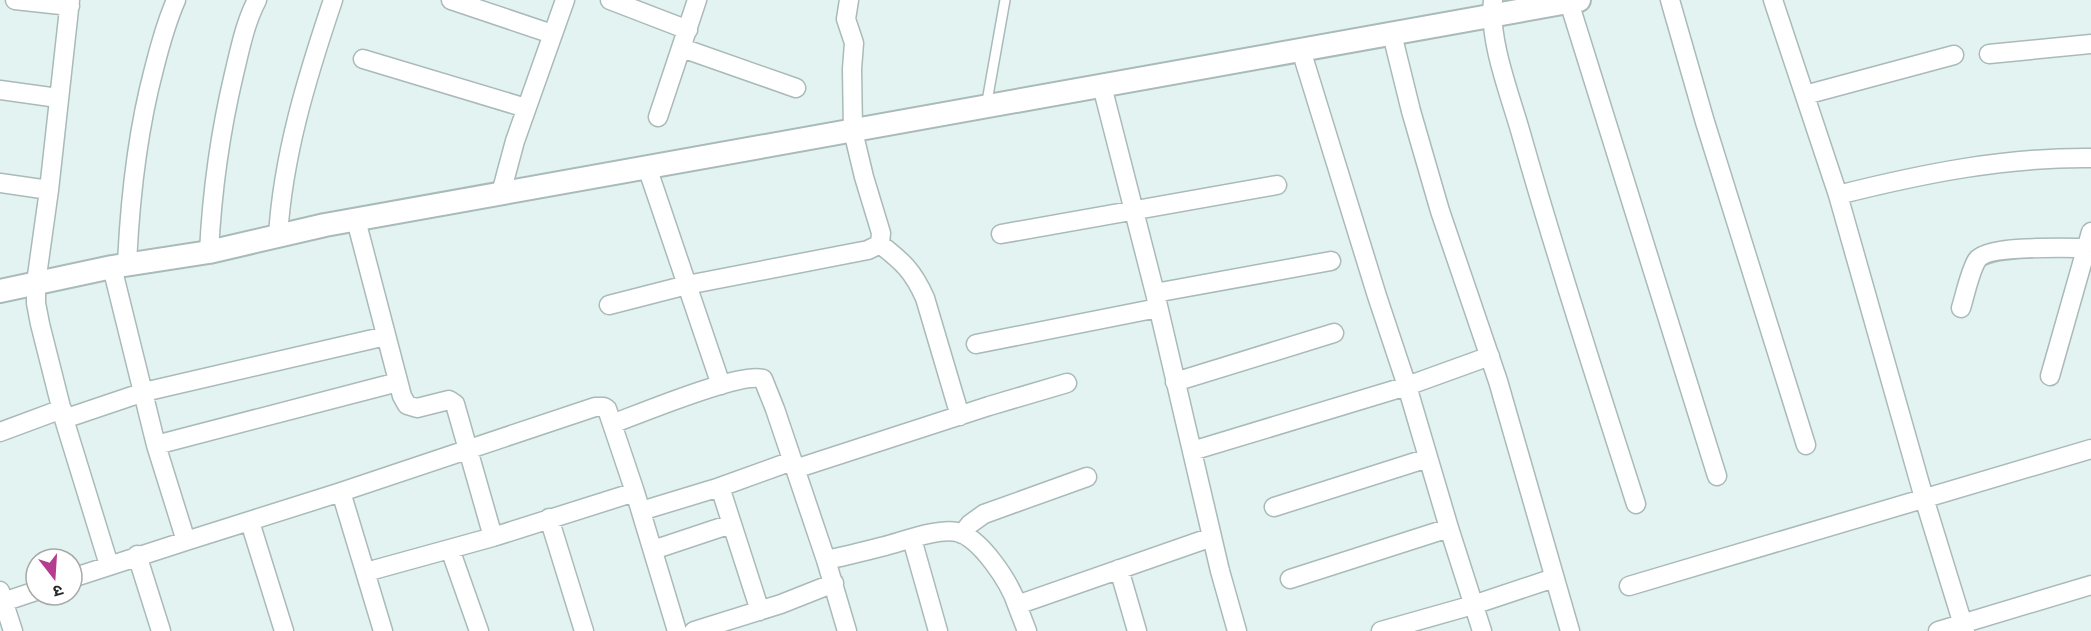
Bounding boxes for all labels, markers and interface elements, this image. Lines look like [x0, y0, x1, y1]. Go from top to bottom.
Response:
north arrow [24, 547, 84, 607]
text: उ [50, 579, 66, 603]

